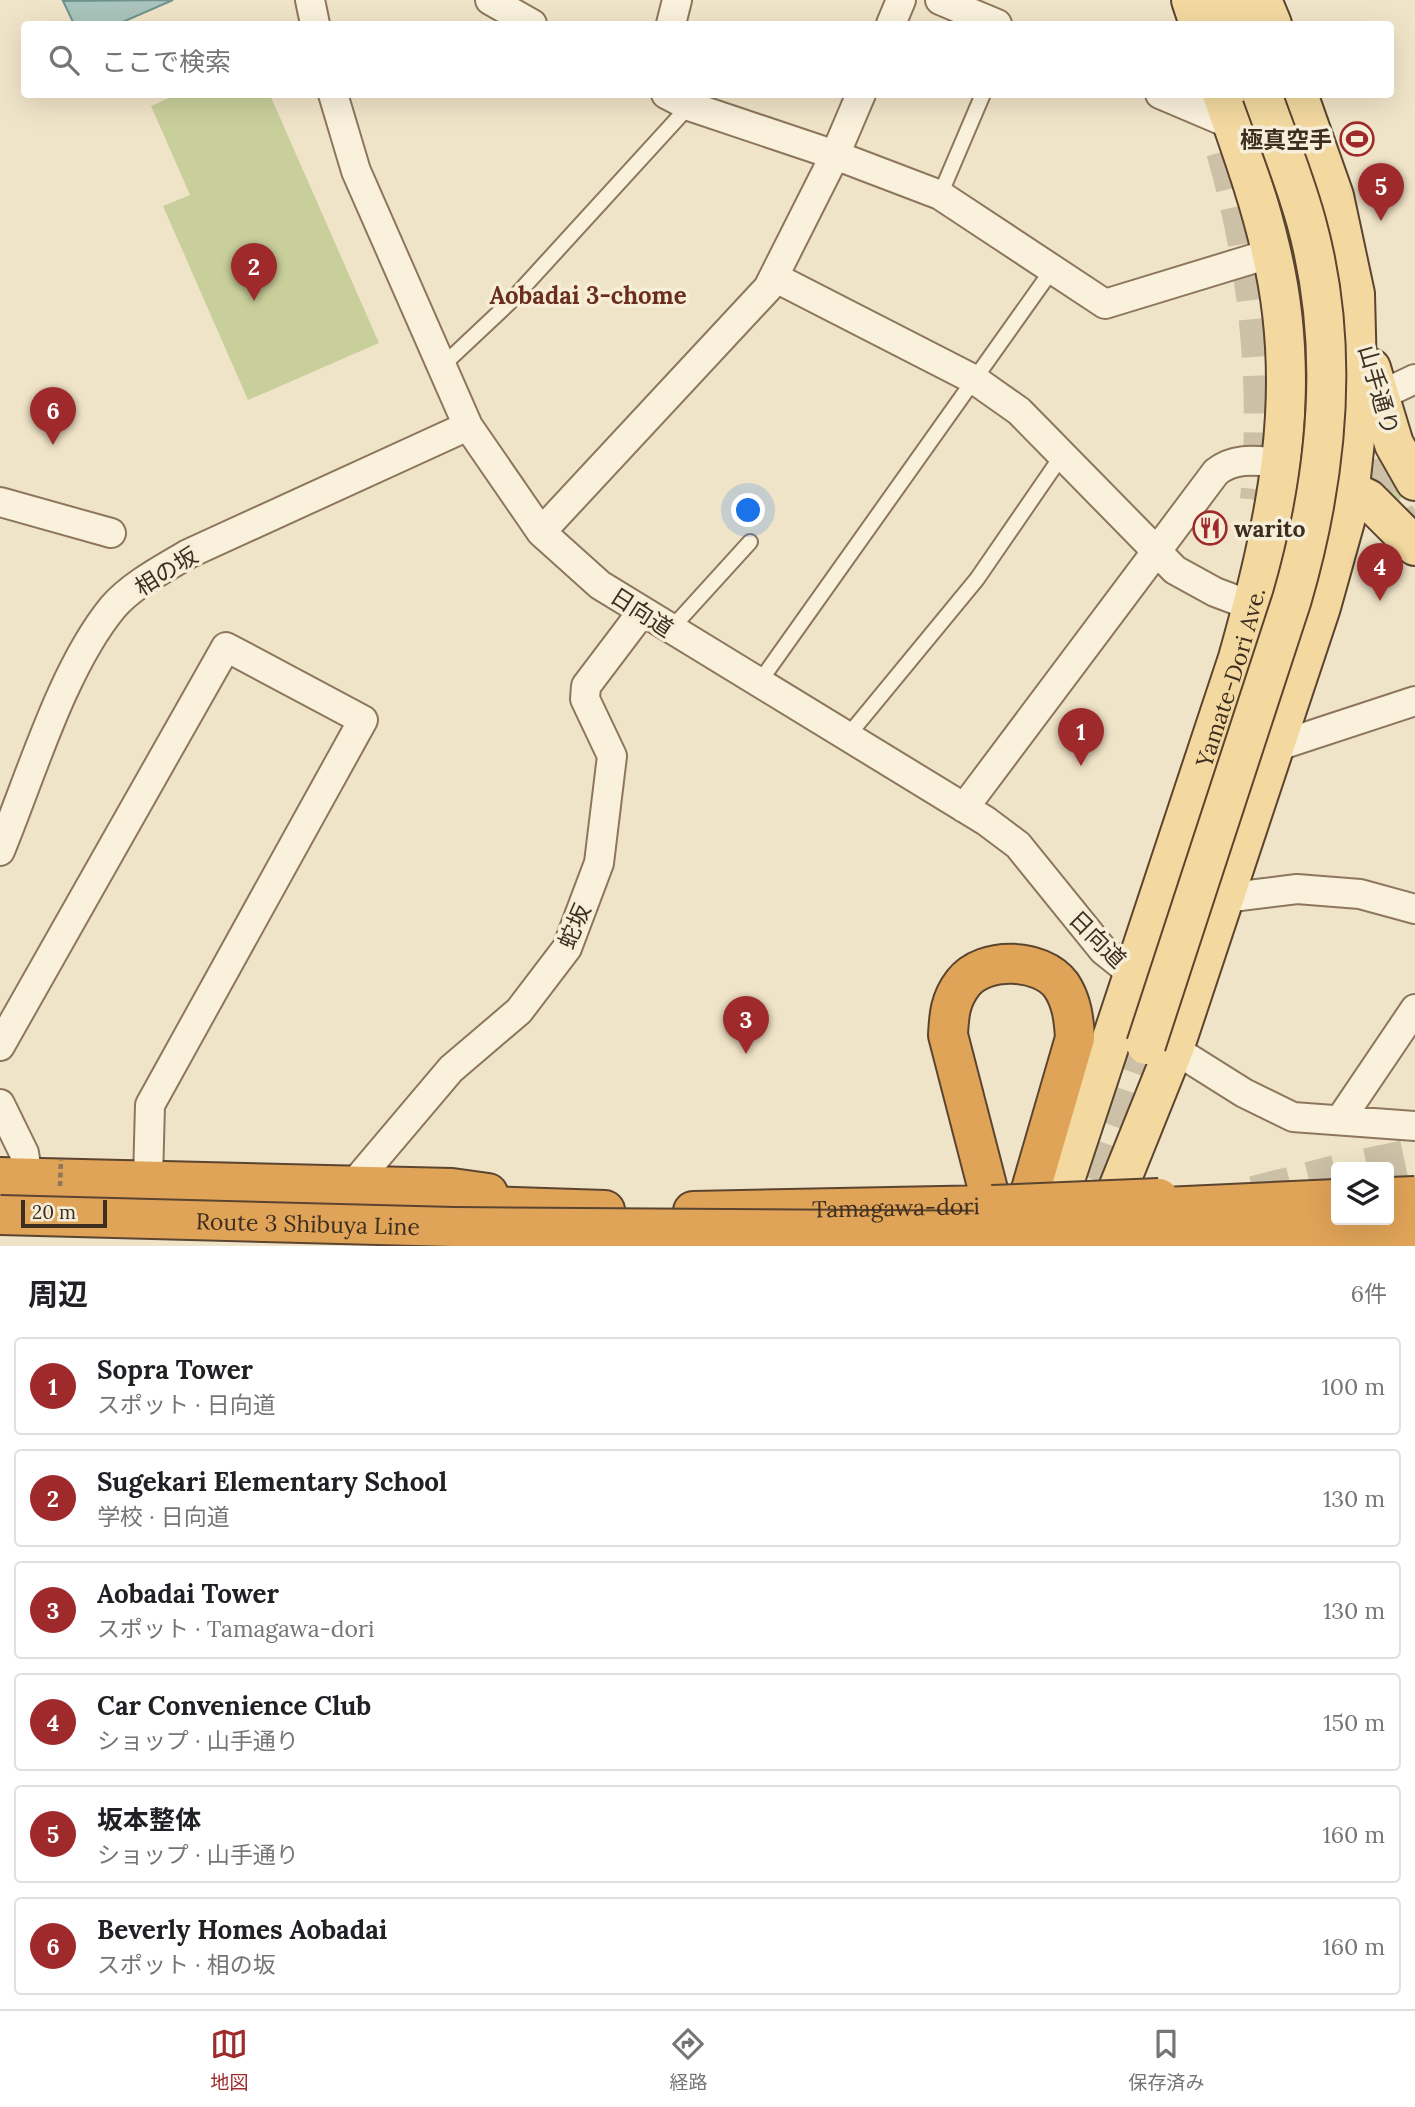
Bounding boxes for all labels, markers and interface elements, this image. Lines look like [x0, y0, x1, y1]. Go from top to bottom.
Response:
search box [21, 21, 1394, 98]
icon: search [45, 41, 83, 79]
text: ここで検索 [101, 45, 231, 78]
sports icon: 極真空手 [1338, 120, 1376, 158]
place label: 極真空手 [1240, 125, 1332, 154]
pin: 5 [1358, 163, 1404, 221]
pin: 2 [231, 243, 277, 301]
district label: Aobadai 3-chome [489, 280, 687, 311]
street label: 山手通り [1352, 342, 1406, 438]
pin: 6 [30, 387, 76, 445]
your location [731, 493, 765, 527]
restaurant icon: warito [1191, 509, 1229, 547]
place label: warito [1234, 514, 1306, 543]
street label: 相の坂 [129, 540, 203, 602]
pin: 4 [1357, 543, 1403, 601]
street label: 日向道 [605, 581, 679, 643]
street label: Yamate-Dori Ave. [1188, 584, 1271, 772]
pin: 1 [1058, 708, 1104, 766]
street label: 蛇坂 [551, 899, 597, 953]
street label: 日向道 [1063, 904, 1133, 974]
pin: 3 [723, 996, 769, 1054]
map controls [1331, 1162, 1394, 1225]
button: layers [1331, 1162, 1394, 1225]
street label: Tamagawa-dori [812, 1191, 980, 1223]
scale bar [21, 1197, 107, 1229]
text: 20 m [32, 1200, 76, 1224]
street label: Route 3 Shibuya Line [195, 1206, 420, 1241]
text: 周辺 [28, 1275, 88, 1313]
text: 6件 [1351, 1279, 1387, 1308]
text: Sopra Tower [97, 1353, 253, 1386]
text: 1 [48, 1372, 58, 1401]
text: 100 m [1321, 1372, 1385, 1401]
text: スポット · 日向道 [97, 1390, 276, 1419]
text: Sugekari Elementary School [97, 1465, 447, 1498]
text: 2 [47, 1484, 59, 1513]
text: 130 m [1323, 1484, 1385, 1513]
text: 学校 · 日向道 [97, 1502, 230, 1531]
text: Aobadai Tower [97, 1577, 279, 1610]
text: 3 [47, 1596, 59, 1625]
text: 130 m [1323, 1596, 1385, 1625]
text: スポット · Tamagawa-dori [97, 1614, 375, 1643]
text: Car Convenience Club [97, 1689, 371, 1722]
text: 4 [47, 1708, 59, 1737]
text: 150 m [1323, 1708, 1385, 1737]
text: ショップ · 山手通り [97, 1726, 299, 1755]
text: 坂本整体 [97, 1803, 201, 1836]
text: 5 [47, 1820, 59, 1849]
text: 160 m [1322, 1820, 1385, 1849]
text: ショップ · 山手通り [97, 1840, 299, 1869]
text: Beverly Homes Aobadai [97, 1913, 387, 1946]
text: 6 [46, 1932, 60, 1961]
text: 160 m [1322, 1932, 1385, 1961]
text: スポット · 相の坂 [97, 1950, 276, 1979]
tab: 地図 [210, 2025, 249, 2094]
tab: 経路 [669, 2025, 708, 2094]
tab: 保存済み [1128, 2025, 1205, 2094]

